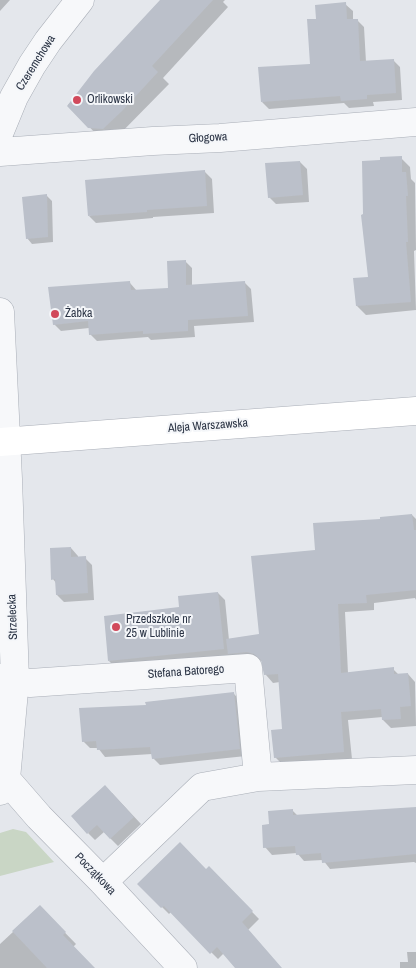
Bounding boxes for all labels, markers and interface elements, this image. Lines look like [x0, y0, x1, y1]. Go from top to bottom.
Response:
street label: Czeremchowa [13, 33, 59, 93]
place label: Orlikowski [87, 93, 133, 107]
marker: Orlikowski [71, 94, 83, 106]
street label: Głogowa [188, 130, 228, 146]
place label: Żabka [65, 307, 92, 321]
marker: Żabka [49, 308, 61, 320]
street label: Aleja Warszawska [168, 416, 248, 436]
street label: Strzelecka [5, 594, 21, 640]
place label: Przedszkole nr 25 w Lublinie [126, 613, 191, 641]
marker: Przedszkole nr 25 w Lublinie [110, 621, 122, 633]
street label: Stefana Batorego [147, 662, 225, 682]
street label: Początkowa [71, 850, 119, 898]

